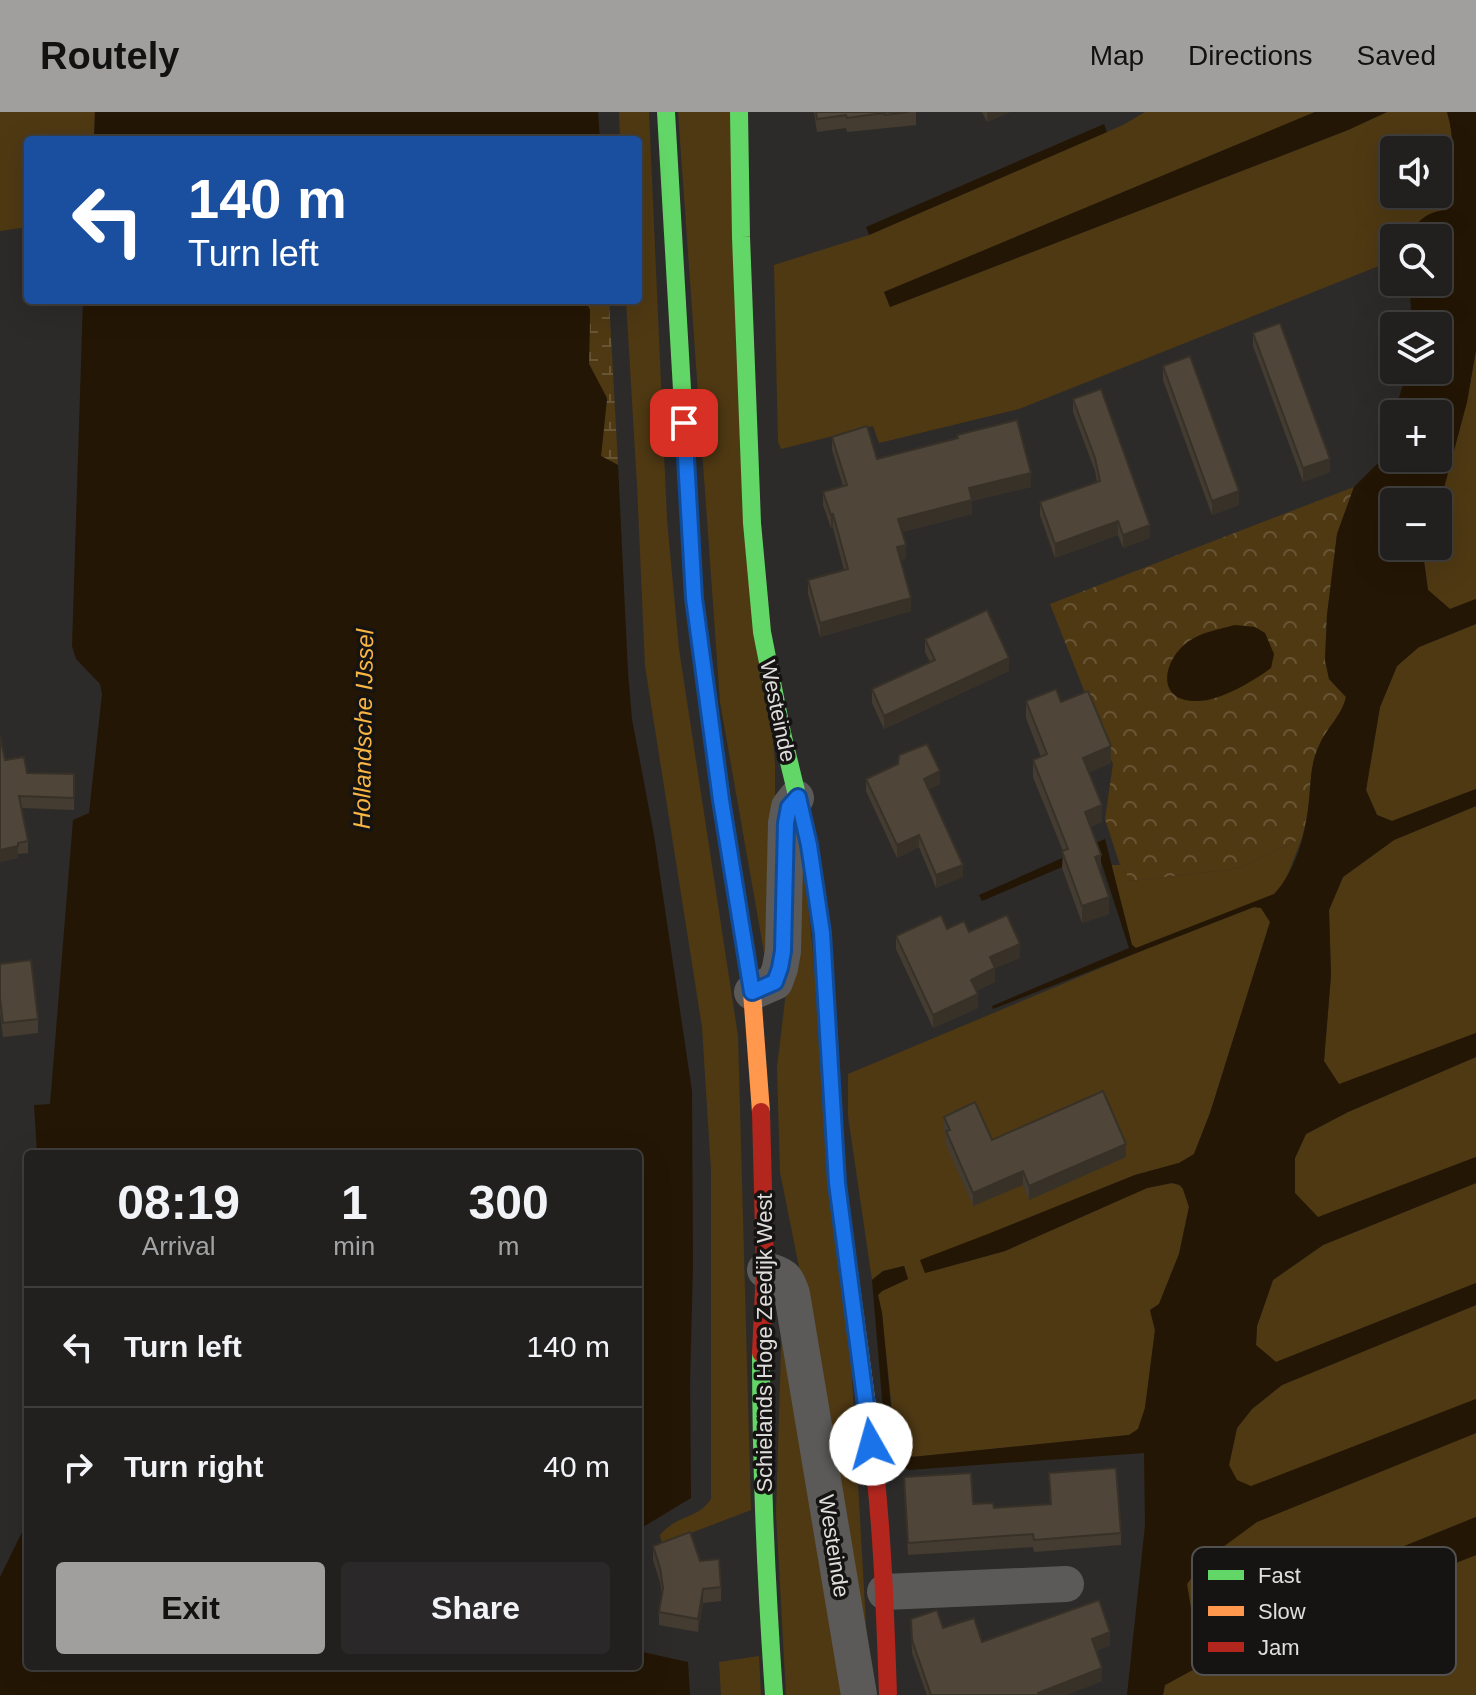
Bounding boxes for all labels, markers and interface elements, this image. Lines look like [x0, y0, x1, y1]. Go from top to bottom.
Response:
text: Routely [40, 35, 179, 77]
text: Map [1090, 40, 1144, 71]
text: Directions [1188, 40, 1313, 71]
text: Saved [1357, 40, 1436, 71]
map controls [1380, 136, 1452, 560]
button: sound [1380, 136, 1452, 208]
text: 140 m [188, 167, 347, 230]
icon: left [56, 168, 160, 272]
button: search [1380, 224, 1452, 296]
text: Turn left [188, 233, 319, 274]
button: layers [1380, 312, 1452, 384]
pin [650, 389, 718, 457]
button: + [1380, 400, 1452, 472]
icon: arrive [662, 401, 706, 445]
button: − [1380, 488, 1452, 560]
water label: Hollandsche IJssel [348, 628, 378, 829]
street label: Westeinde [755, 658, 801, 764]
text: 08:19 [117, 1176, 240, 1229]
text: 1 [341, 1176, 368, 1229]
text: 300 [469, 1176, 549, 1229]
street label: Schielands Hoge Zeedijk West [752, 1193, 777, 1493]
text: Arrival [142, 1231, 216, 1261]
text: min [333, 1231, 375, 1261]
text: m [498, 1231, 519, 1261]
icon: left [56, 1325, 100, 1369]
text: Turn left [124, 1330, 242, 1363]
text: 140 m [527, 1330, 610, 1363]
position arrow [829, 1402, 913, 1486]
icon: right [56, 1445, 100, 1489]
text: Turn right [124, 1450, 263, 1483]
text: 40 m [543, 1450, 610, 1483]
street label: Westeinde [814, 1493, 854, 1599]
legend [1192, 1547, 1456, 1675]
button: Exit [56, 1562, 325, 1654]
button: Share [341, 1562, 610, 1654]
text: Fast [1258, 1563, 1301, 1588]
text: Slow [1258, 1599, 1306, 1624]
text: Jam [1258, 1635, 1300, 1660]

